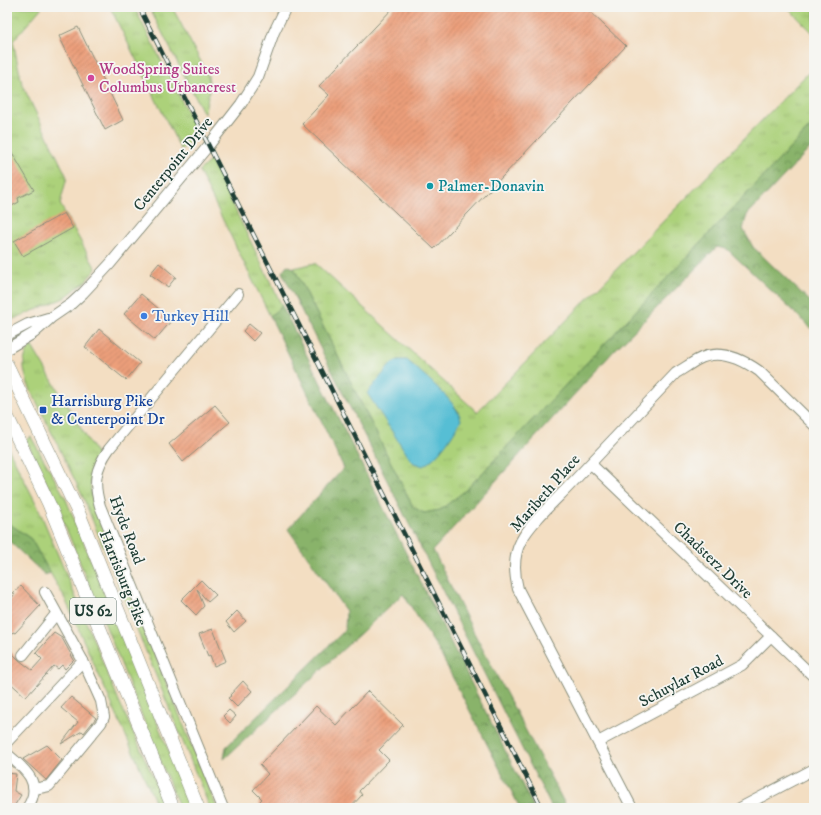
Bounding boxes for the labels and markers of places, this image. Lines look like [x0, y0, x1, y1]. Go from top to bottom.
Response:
place label: WoodSpring Suites Columbus Urbancrest [98, 59, 236, 97]
marker: WoodSpring Suites Columbus Urbancrest [86, 73, 96, 83]
place label: Palmer-Donavin [438, 176, 545, 196]
marker: Palmer-Donavin [425, 181, 435, 191]
place label: Turkey Hill [152, 306, 229, 326]
marker: Turkey Hill [139, 311, 149, 321]
place label: Harrisburg Pike & Centerpoint Dr [51, 391, 165, 429]
marker: Harrisburg Pike & Centerpoint Dr [38, 405, 48, 415]

